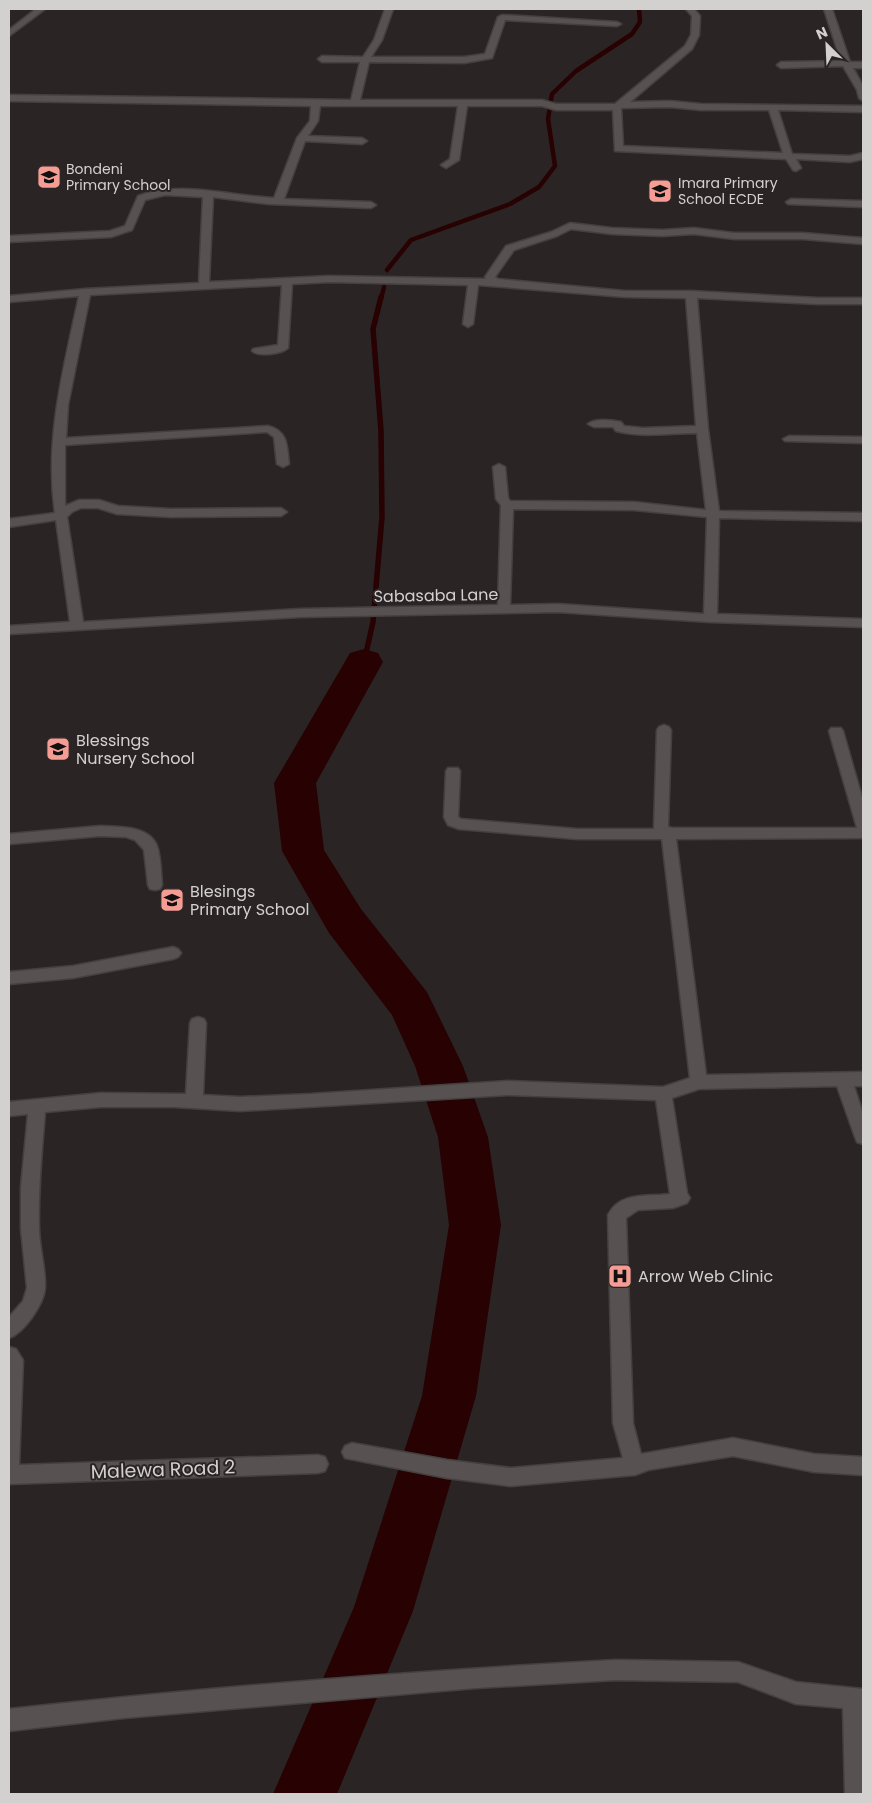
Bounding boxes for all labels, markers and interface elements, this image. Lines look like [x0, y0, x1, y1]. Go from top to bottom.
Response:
north arrow [802, 20, 852, 70]
text: N [813, 22, 831, 44]
place label: Bondeni Primary School [66, 159, 171, 195]
school or university icon: Bondeni Primary School [36, 164, 62, 190]
place label: Imara Primary School ECDE [678, 173, 778, 209]
school or university icon: Imara Primary School ECDE [647, 178, 673, 204]
street label: Sabasaba Lane [373, 583, 499, 608]
place label: Blessings Nursery School [76, 729, 195, 770]
school or university icon: Blessings Nursery School [45, 736, 71, 762]
place label: Blesings Primary School [190, 880, 309, 921]
school or university icon: Blesings Primary School [159, 887, 185, 913]
hospital icon: Arrow Web Clinic [607, 1263, 633, 1289]
place label: Arrow Web Clinic [638, 1265, 773, 1288]
street label: Malewa Road 2 [90, 1453, 236, 1486]

